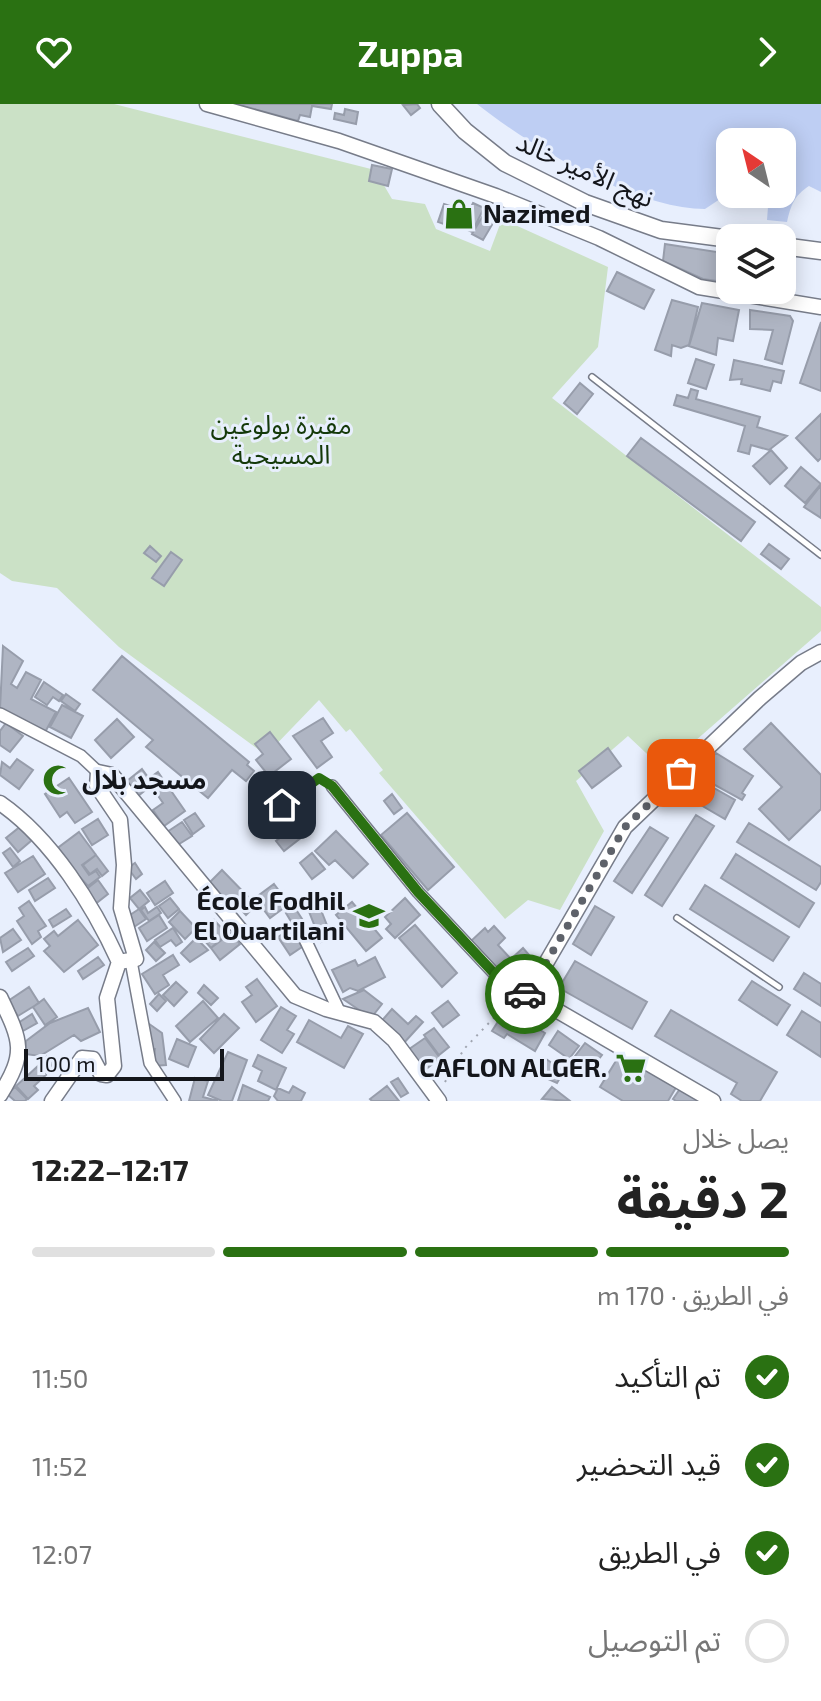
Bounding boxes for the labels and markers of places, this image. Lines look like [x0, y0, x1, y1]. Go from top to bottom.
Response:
shop icon: Nazimed [442, 197, 476, 231]
place label: Nazimed [483, 197, 591, 228]
pin [647, 739, 715, 807]
mosque icon: مسجد بلال [41, 763, 75, 797]
place label: مسجد بلال [82, 763, 206, 795]
pin [248, 771, 316, 839]
place label: École Fodhil El Ouartilani [193, 884, 345, 945]
school or university icon: École Fodhil El Ouartilani [352, 899, 386, 933]
place label: CAFLON ALGER. [419, 1051, 607, 1082]
supermarket icon: CAFLON ALGER. [614, 1051, 648, 1085]

